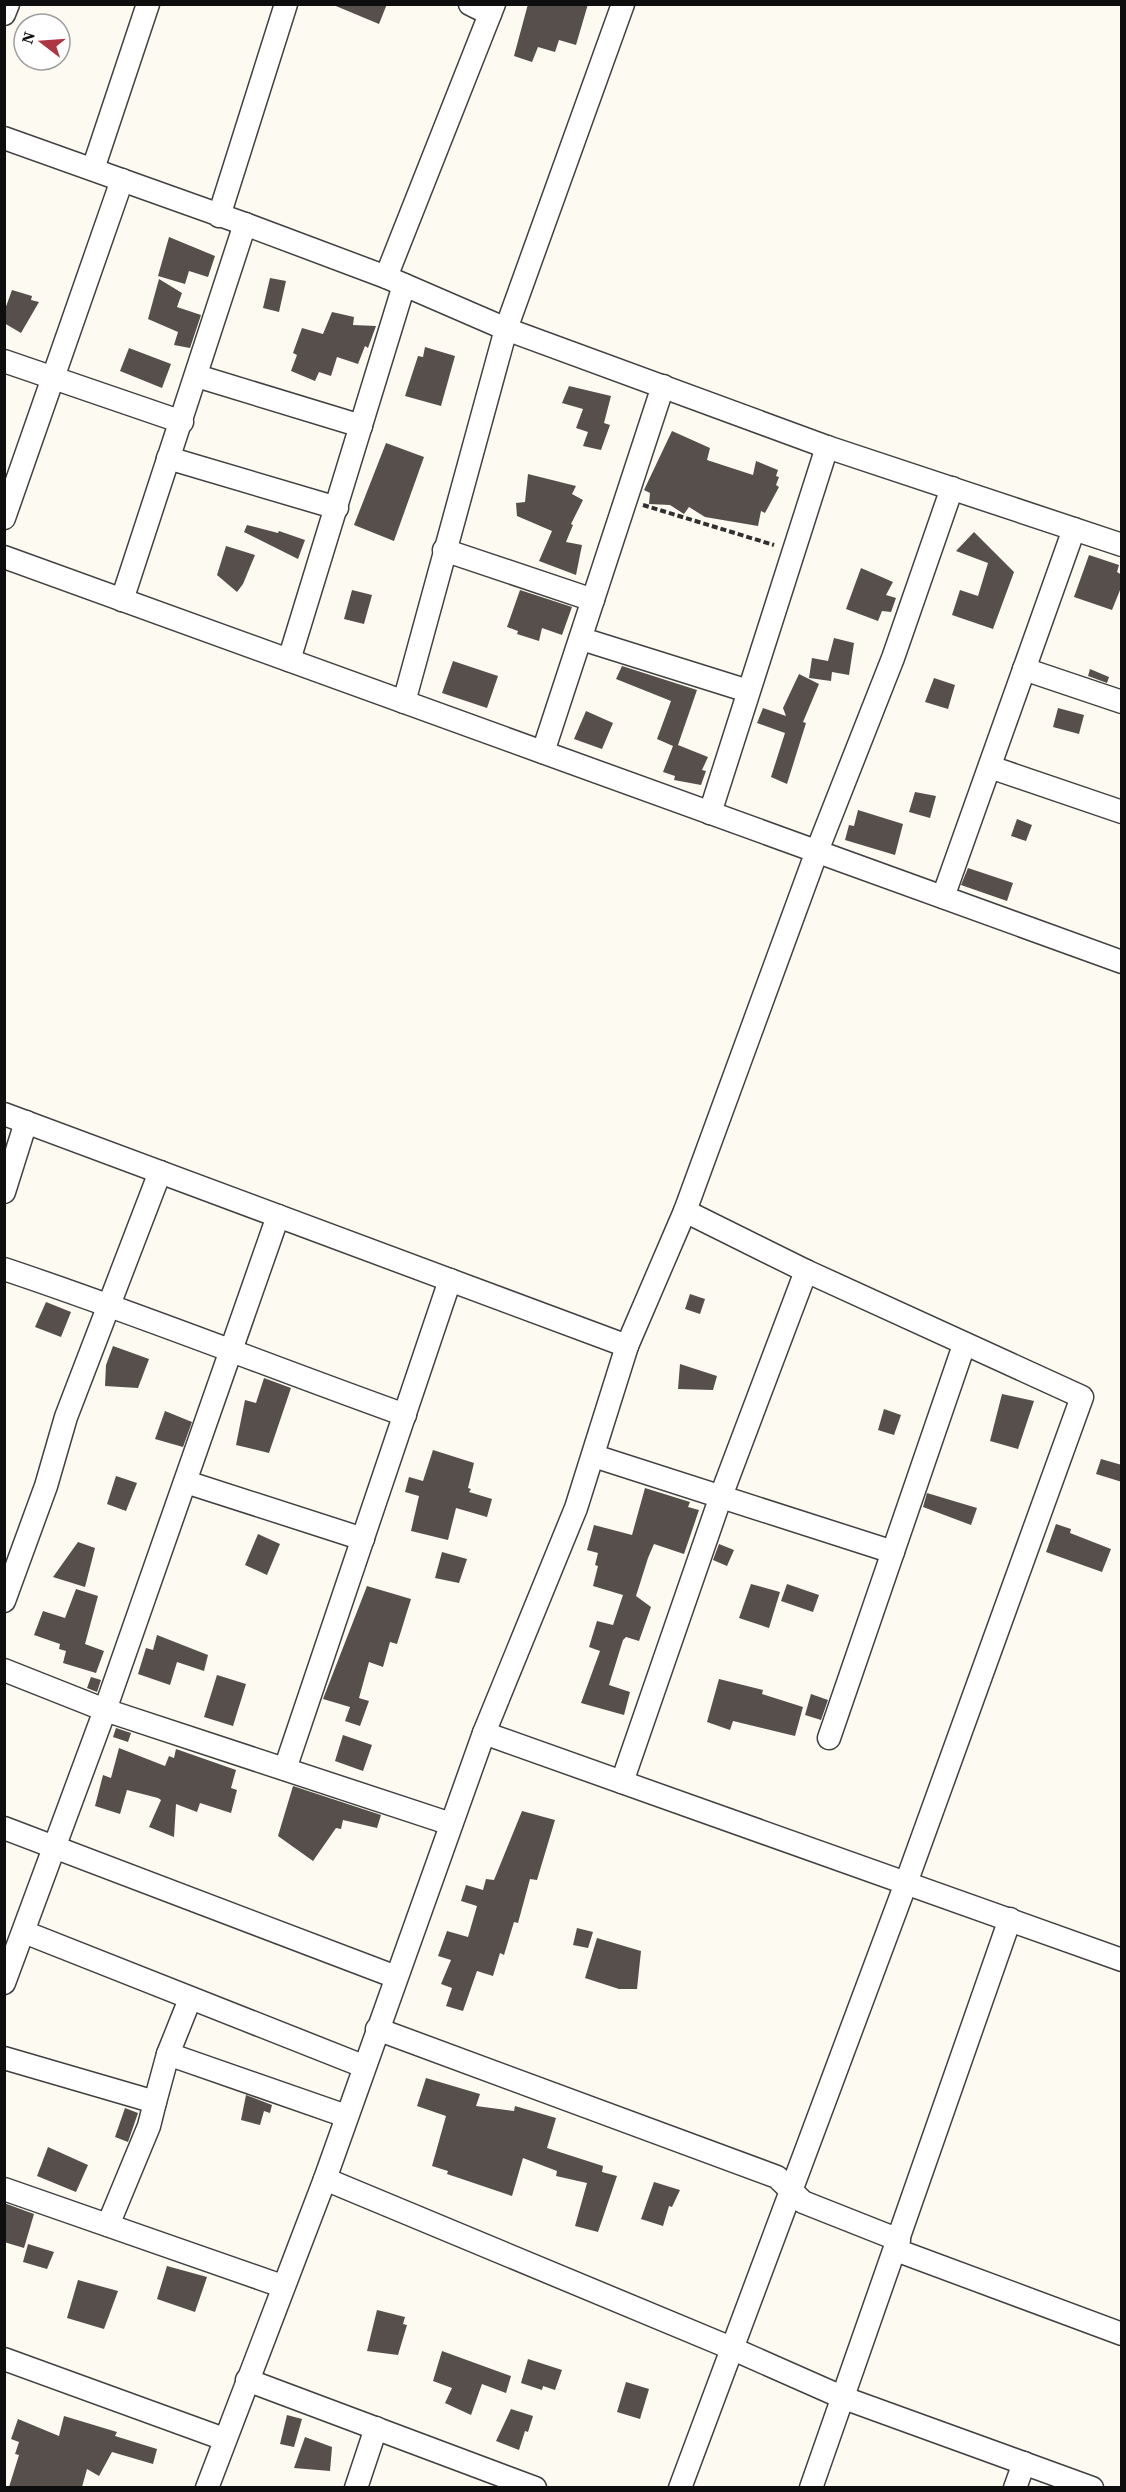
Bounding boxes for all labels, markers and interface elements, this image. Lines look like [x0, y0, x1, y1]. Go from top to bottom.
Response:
north arrow [12, 12, 72, 72]
text: N [15, 28, 40, 46]

